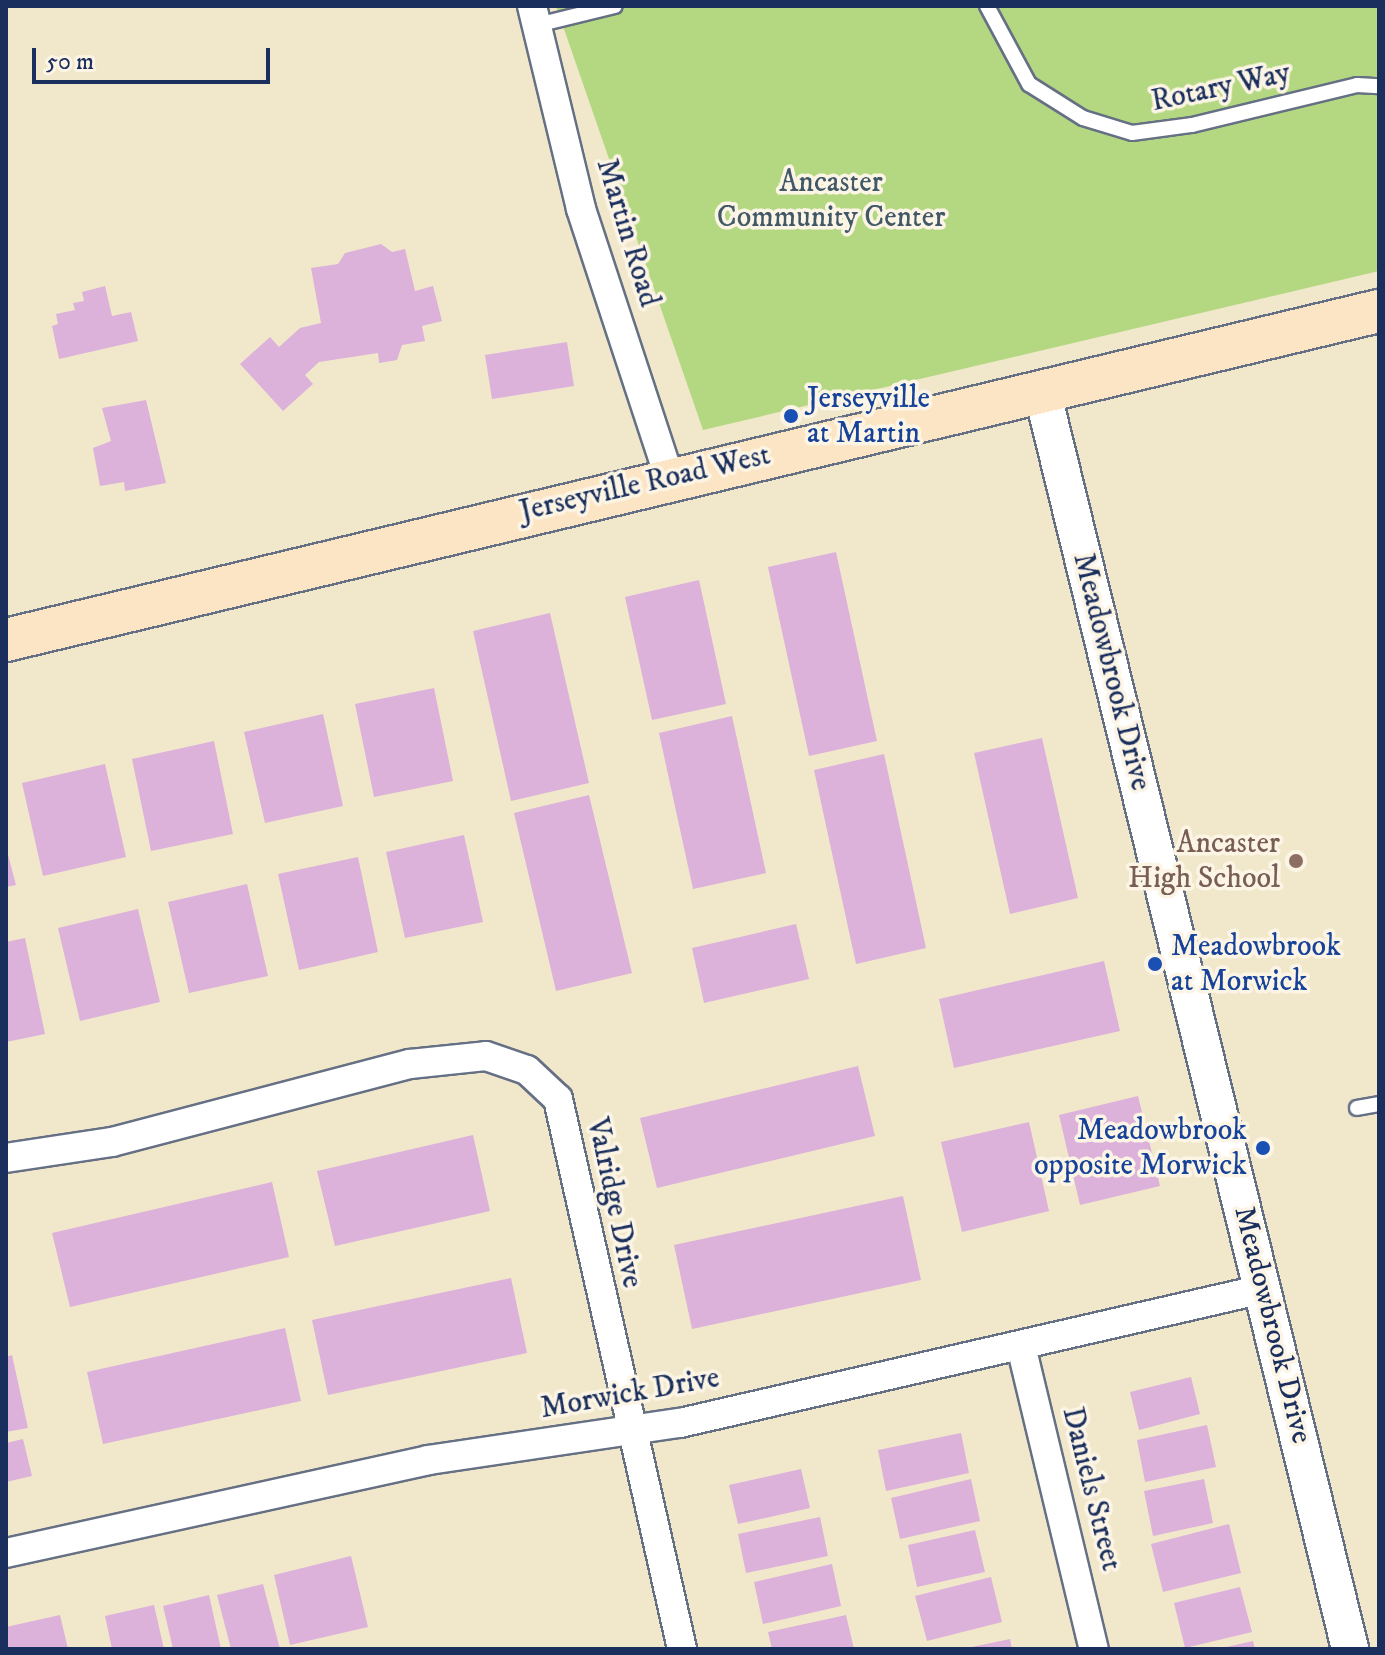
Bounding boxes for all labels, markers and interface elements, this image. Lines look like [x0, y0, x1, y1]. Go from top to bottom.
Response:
scale bar [36, 32, 274, 82]
text: 50 m [46, 47, 94, 77]
street label: Rotary Way [1148, 56, 1294, 120]
street label: Martin Road [587, 155, 667, 311]
park label: Ancaster Community Center [717, 165, 945, 236]
place label: Jerseyville at Martin [807, 381, 930, 452]
marker: Jerseyville at Martin [782, 407, 800, 425]
street label: Jerseyville Road West [516, 438, 774, 530]
street label: Meadowbrook Drive [1064, 550, 1158, 794]
place label: Ancaster High School [1128, 826, 1280, 896]
marker: Ancaster High School [1287, 852, 1305, 870]
place label: Meadowbrook at Morwick [1171, 929, 1341, 1000]
marker: Meadowbrook at Morwick [1146, 955, 1164, 973]
place label: Meadowbrook opposite Morwick [1034, 1113, 1247, 1184]
street label: Valridge Drive [578, 1115, 650, 1291]
marker: Meadowbrook opposite Morwick [1254, 1139, 1272, 1157]
street label: Meadowbrook Drive [1225, 1203, 1319, 1447]
street label: Morwick Drive [538, 1361, 722, 1427]
street label: Daniels Street [1053, 1403, 1129, 1575]

